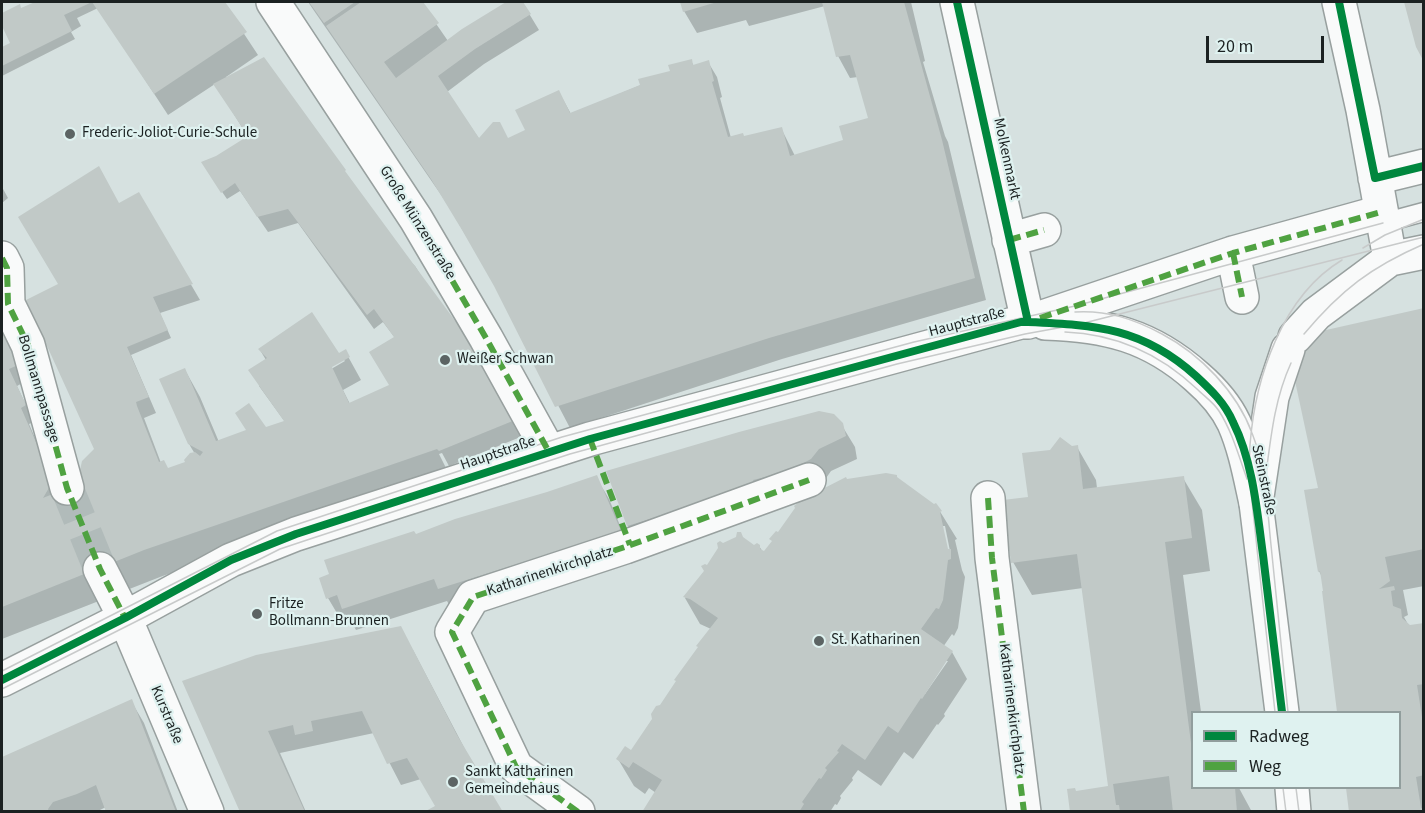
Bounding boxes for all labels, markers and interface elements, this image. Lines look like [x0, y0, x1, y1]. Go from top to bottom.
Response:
scale bar [1209, 24, 1328, 62]
text: 20 m [1217, 34, 1253, 59]
street label: Molkenmarkt [989, 117, 1023, 201]
place label: Frederic-Joliot-Curie-Schule [82, 125, 257, 143]
marker: Frederic-Joliot-Curie-Schule [63, 127, 77, 141]
street label: Große Münzenstraße [375, 163, 459, 283]
street label: Hauptstraße [927, 304, 1007, 342]
street label: Bollmannpassage [13, 333, 63, 445]
place label: Weißer Schwan [457, 351, 554, 369]
marker: Weißer Schwan [438, 353, 452, 367]
street label: Hauptstraße [458, 433, 538, 475]
street label: Steinstraße [1247, 443, 1279, 517]
street label: Katharinenkirchplatz [485, 543, 615, 601]
place label: Fritze Bollmann-Brunnen [269, 596, 389, 631]
marker: Fritze Bollmann-Brunnen [250, 607, 264, 621]
place label: St. Katharinen [831, 632, 920, 650]
marker: St. Katharinen [812, 634, 826, 648]
street label: Katharinenkirchplatz [994, 643, 1028, 775]
street label: Kurstraße [146, 683, 186, 747]
legend [1191, 711, 1401, 789]
text: Radweg [1249, 724, 1309, 749]
text: Weg [1249, 754, 1281, 779]
place label: Sankt Katharinen Gemeindehaus [465, 764, 574, 799]
marker: Sankt Katharinen Gemeindehaus [446, 775, 460, 789]

